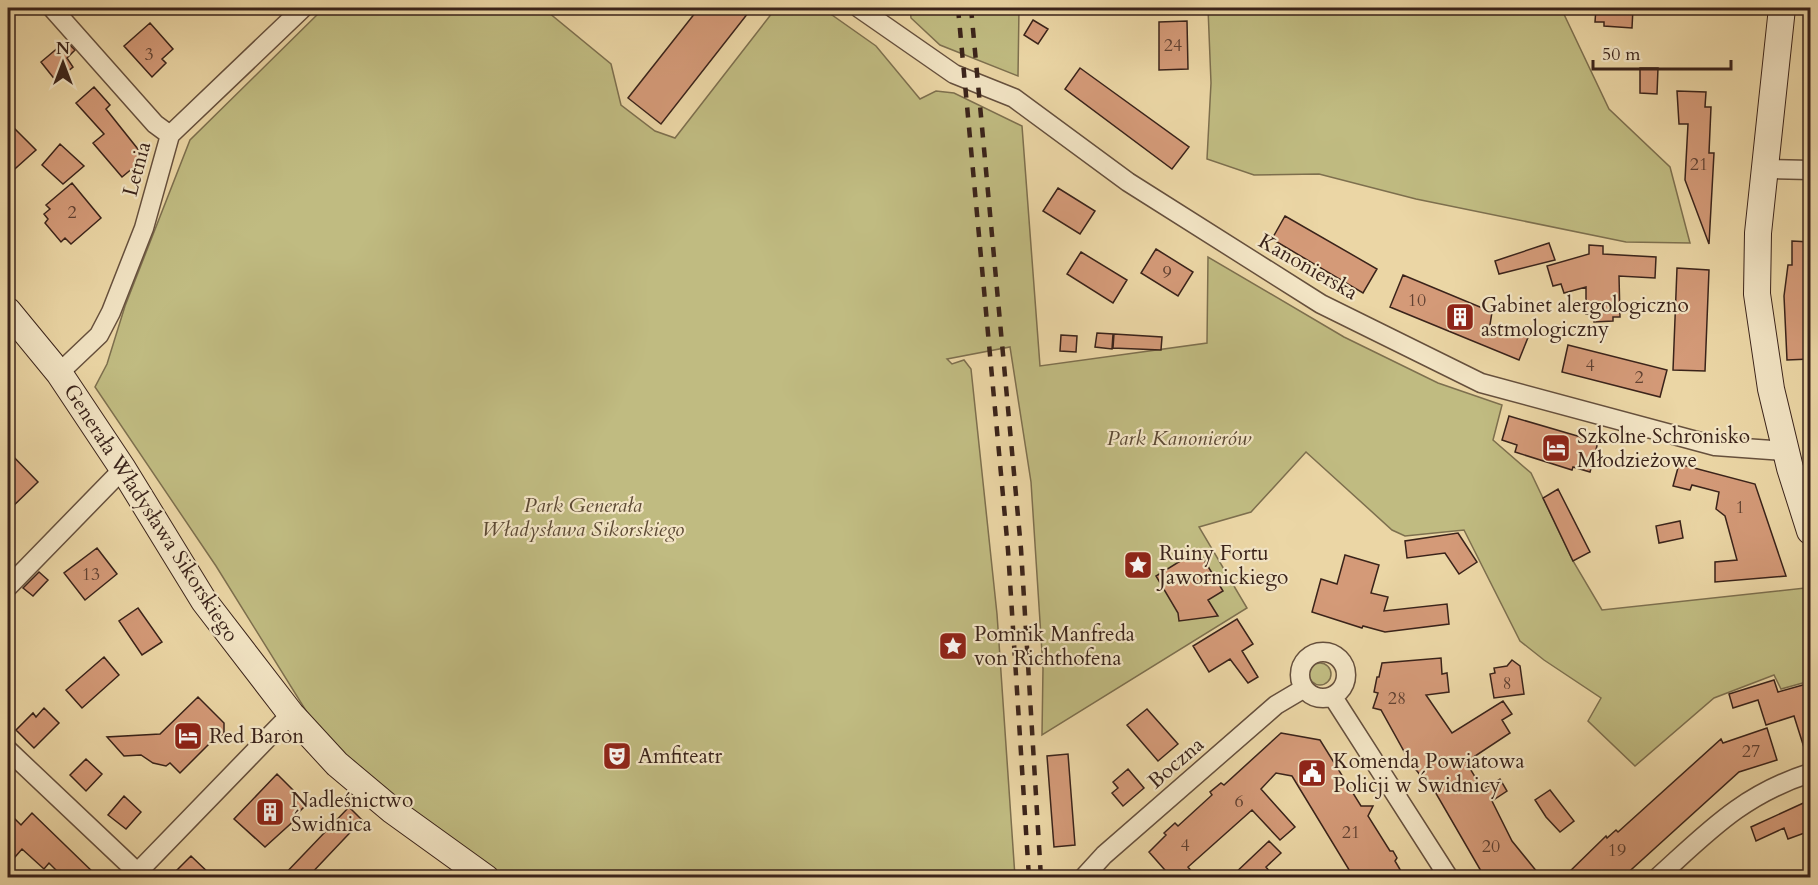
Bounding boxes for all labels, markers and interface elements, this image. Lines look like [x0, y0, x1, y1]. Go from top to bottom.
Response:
north arrow [33, 33, 93, 93]
house number: 24 [1164, 33, 1182, 58]
scale bar [1593, 33, 1731, 71]
text: N [56, 38, 70, 60]
house number: 3 [144, 42, 154, 67]
text: 50 m [1602, 42, 1641, 67]
street label: Letnia [116, 138, 158, 200]
house number: 21 [1690, 152, 1708, 177]
house number: 2 [67, 200, 77, 225]
street label: Kanonierska [1253, 227, 1363, 307]
house number: 9 [1162, 260, 1172, 285]
house number: 10 [1408, 288, 1426, 313]
place label: Gabinet alergologiczno astmologiczny [1481, 291, 1689, 344]
building icon: Gabinet alergologiczno astmologiczny [1444, 301, 1476, 333]
house number: 4 [1585, 353, 1595, 378]
house number: 2 [1634, 365, 1644, 390]
street label: Generała Władysława Sikorskiego [57, 378, 245, 648]
place label: Szkolne Schronisko Młodzieżowe [1577, 422, 1750, 475]
park label: Park Kanonierów [1107, 424, 1252, 453]
hotel icon: Szkolne Schronisko Młodzieżowe [1540, 432, 1572, 464]
park label: Park Generała Władysława Sikorskiego [482, 491, 685, 544]
house number: 1 [1735, 495, 1745, 520]
place label: Ruiny Fortu Jawornickiego [1156, 539, 1288, 592]
place icon: Ruiny Fortu Jawornickiego [1122, 549, 1154, 581]
house number: 13 [82, 562, 100, 587]
place label: Pomnik Manfreda von Richthofena [974, 620, 1135, 673]
place icon: Pomnik Manfreda von Richthofena [937, 630, 969, 662]
house number: 8 [1502, 671, 1512, 696]
house number: 28 [1388, 686, 1406, 711]
hotel icon: Red Baron [172, 720, 204, 752]
place label: Red Baron [209, 722, 304, 751]
street label: Boczna [1142, 731, 1210, 795]
house number: 27 [1742, 739, 1760, 764]
theatre icon: Amfiteatr [601, 740, 633, 772]
place label: Amfiteatr [638, 742, 722, 771]
place label: Komenda Powiatowa Policji w Świdnicy [1333, 747, 1525, 800]
public building icon: Komenda Powiatowa Policji w Świdnicy [1296, 757, 1328, 789]
place label: Nadleśnictwo Świdnica [291, 786, 413, 839]
house number: 6 [1234, 789, 1244, 814]
building icon: Nadleśnictwo Świdnica [254, 796, 286, 828]
house number: 21 [1342, 820, 1360, 845]
house number: 4 [1180, 833, 1190, 858]
house number: 20 [1482, 834, 1500, 859]
house number: 19 [1608, 838, 1626, 863]

